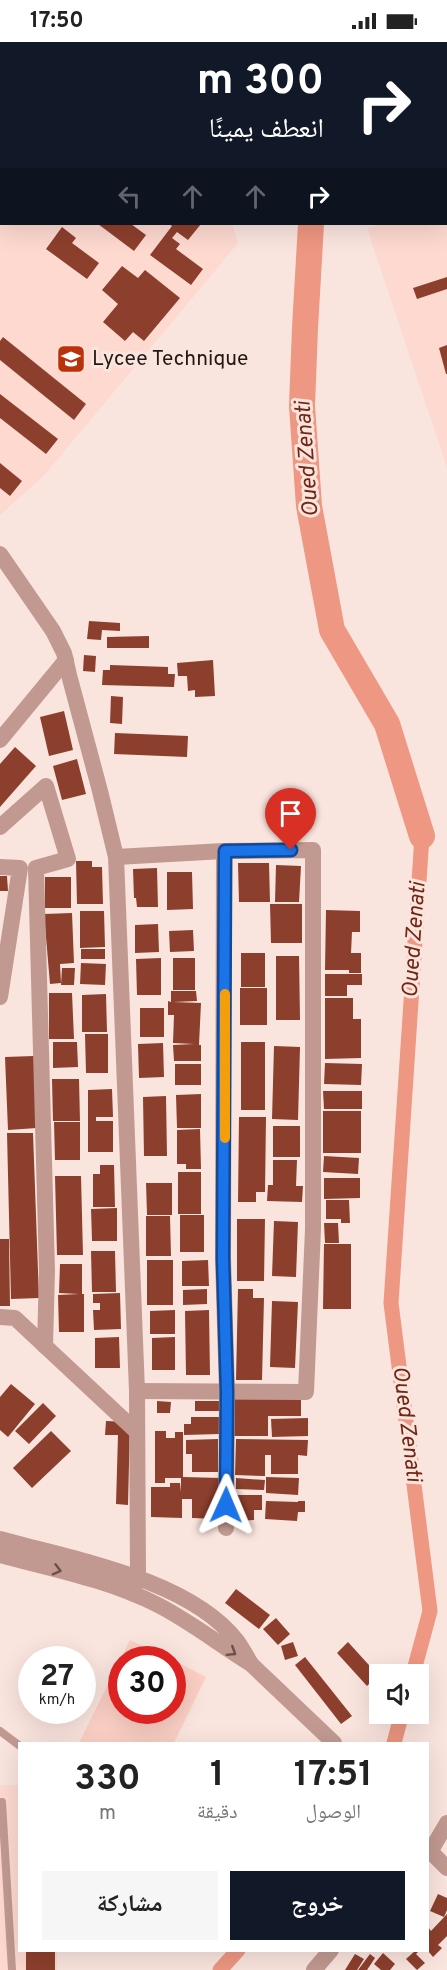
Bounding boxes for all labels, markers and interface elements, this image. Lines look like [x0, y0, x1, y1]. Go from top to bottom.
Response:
text: 17:50 [30, 8, 84, 35]
text: 300 m [197, 56, 324, 109]
icon: right [345, 66, 423, 144]
text: انعطف يمينًا [209, 113, 324, 147]
icon: left [113, 180, 146, 213]
icon: ahead [176, 180, 209, 213]
icon: ahead [239, 180, 272, 213]
icon: right [302, 180, 335, 213]
school or university icon: Lycee Technique [55, 343, 87, 375]
place label: Lycee Technique [92, 346, 248, 373]
water label: Oued Zenati [290, 399, 326, 518]
pin [265, 788, 316, 850]
icon: arrive [274, 797, 307, 830]
water label: Oued Zenati [397, 880, 433, 999]
water label: Oued Zenati [386, 1365, 427, 1485]
position arrow [194, 1473, 258, 1537]
one-way arrow [51, 1563, 61, 1575]
one-way arrow [225, 1645, 236, 1656]
speed limit sign: 30 [108, 1646, 186, 1724]
text: 27 [40, 1659, 74, 1696]
map controls [369, 1664, 429, 1724]
button: sound [369, 1664, 429, 1724]
text: km/h [39, 1691, 75, 1710]
text: 1 [210, 1753, 224, 1799]
text: 17:51 [294, 1753, 373, 1799]
text: 330 [74, 1757, 141, 1803]
text: دقيقة [197, 1800, 238, 1826]
text: الوصول [306, 1800, 361, 1826]
text: m [99, 1801, 116, 1827]
button: مشاركة [42, 1871, 218, 1940]
button: خروج [230, 1871, 405, 1940]

